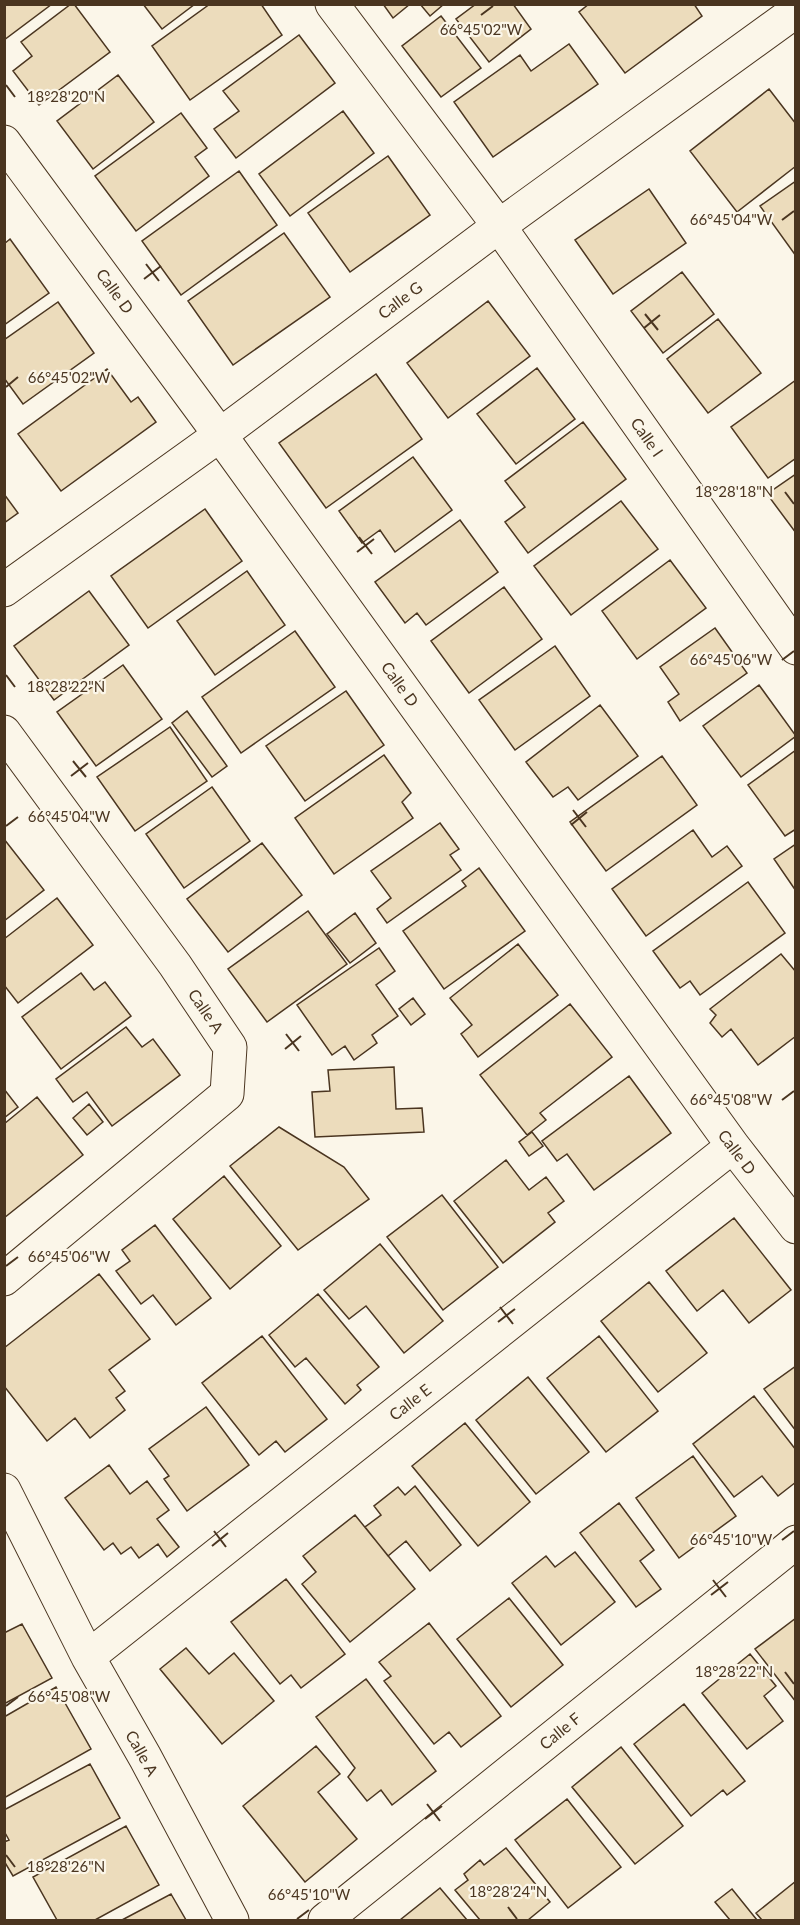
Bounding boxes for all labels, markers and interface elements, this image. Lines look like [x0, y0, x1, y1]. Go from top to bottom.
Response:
text: 66°45'02"W [440, 20, 523, 38]
text: 18°28'20"N [27, 87, 105, 105]
text: 66°45'04"W [690, 210, 773, 228]
street label: Calle D [93, 265, 138, 317]
street label: Calle G [374, 277, 426, 322]
text: 66°45'02"W [28, 368, 111, 386]
street label: Calle I [627, 414, 668, 460]
text: 18°28'18"N [695, 482, 773, 500]
text: 66°45'06"W [690, 650, 773, 668]
street label: Calle D [378, 658, 423, 710]
text: 18°28'22"N [27, 677, 105, 695]
text: 66°45'04"W [28, 807, 111, 825]
street label: Calle A [185, 985, 228, 1036]
text: 66°45'08"W [690, 1090, 773, 1108]
street label: Calle D [714, 1126, 760, 1178]
text: 66°45'06"W [28, 1247, 111, 1265]
street label: Calle E [385, 1379, 434, 1424]
text: 66°45'10"W [690, 1530, 773, 1548]
text: 18°28'22"N [695, 1662, 773, 1680]
text: 66°45'08"W [28, 1687, 111, 1705]
street label: Calle F [535, 1708, 584, 1753]
street label: Calle A [122, 1727, 163, 1779]
text: 18°28'26"N [27, 1857, 105, 1875]
text: 18°28'24"N [469, 1882, 547, 1900]
text: 66°45'10"W [268, 1885, 351, 1903]

